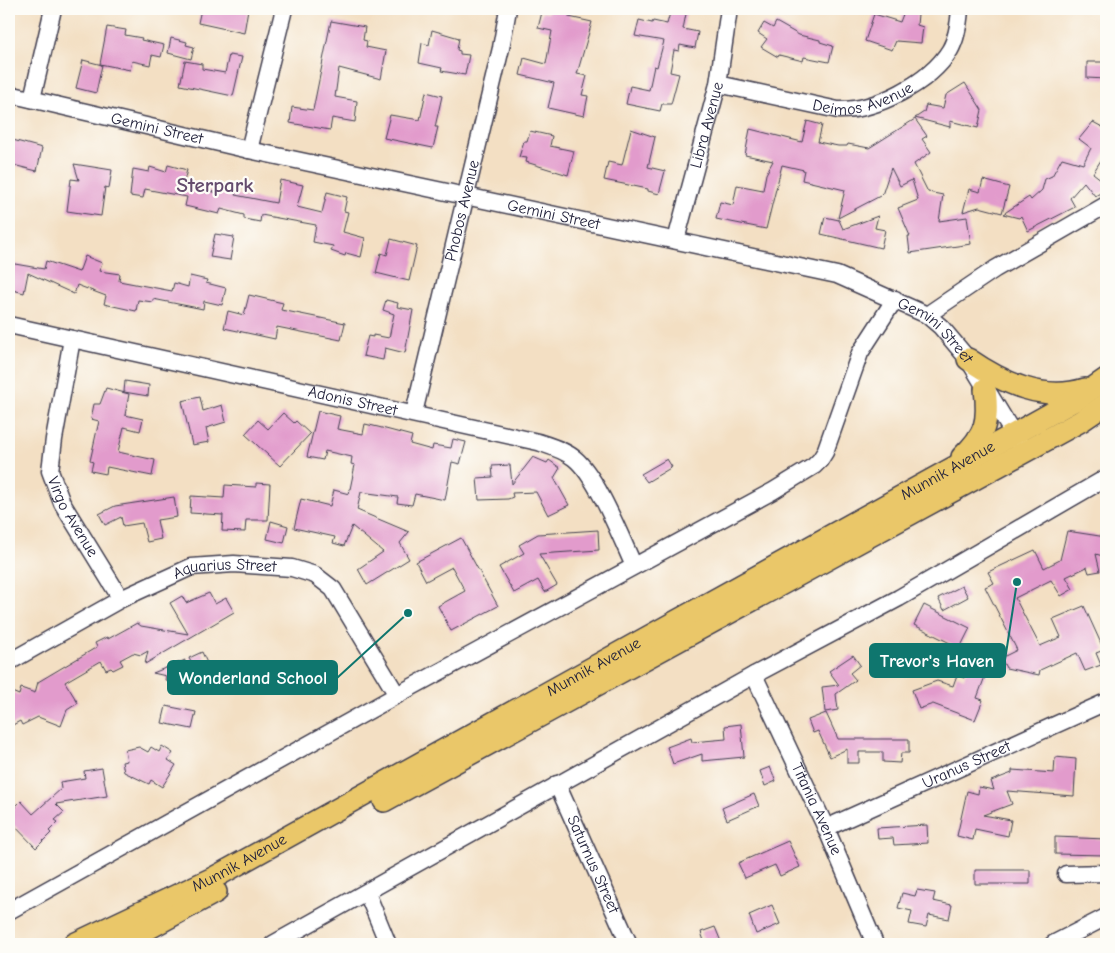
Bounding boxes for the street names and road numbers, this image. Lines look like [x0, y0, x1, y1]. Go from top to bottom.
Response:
street label: Deimos Avenue [811, 79, 916, 119]
street label: Libra Avenue [687, 80, 727, 170]
street label: Gemini Street [109, 109, 205, 148]
street label: Phobos Avenue [441, 158, 483, 263]
street label: Gemini Street [506, 196, 602, 233]
street label: Gemini Street [895, 294, 977, 366]
street label: Adonis Street [306, 382, 399, 420]
street label: Munnik Avenue [898, 437, 998, 504]
street label: Virgo Avenue [44, 474, 102, 560]
street label: Aquarius Street [170, 555, 278, 583]
street label: Munnik Avenue [543, 634, 644, 700]
street label: Uranus Street [920, 737, 1014, 792]
street label: Titania Avenue [788, 760, 845, 858]
street label: Saturnus Street [563, 812, 623, 916]
street label: Munnik Avenue [189, 830, 290, 896]

